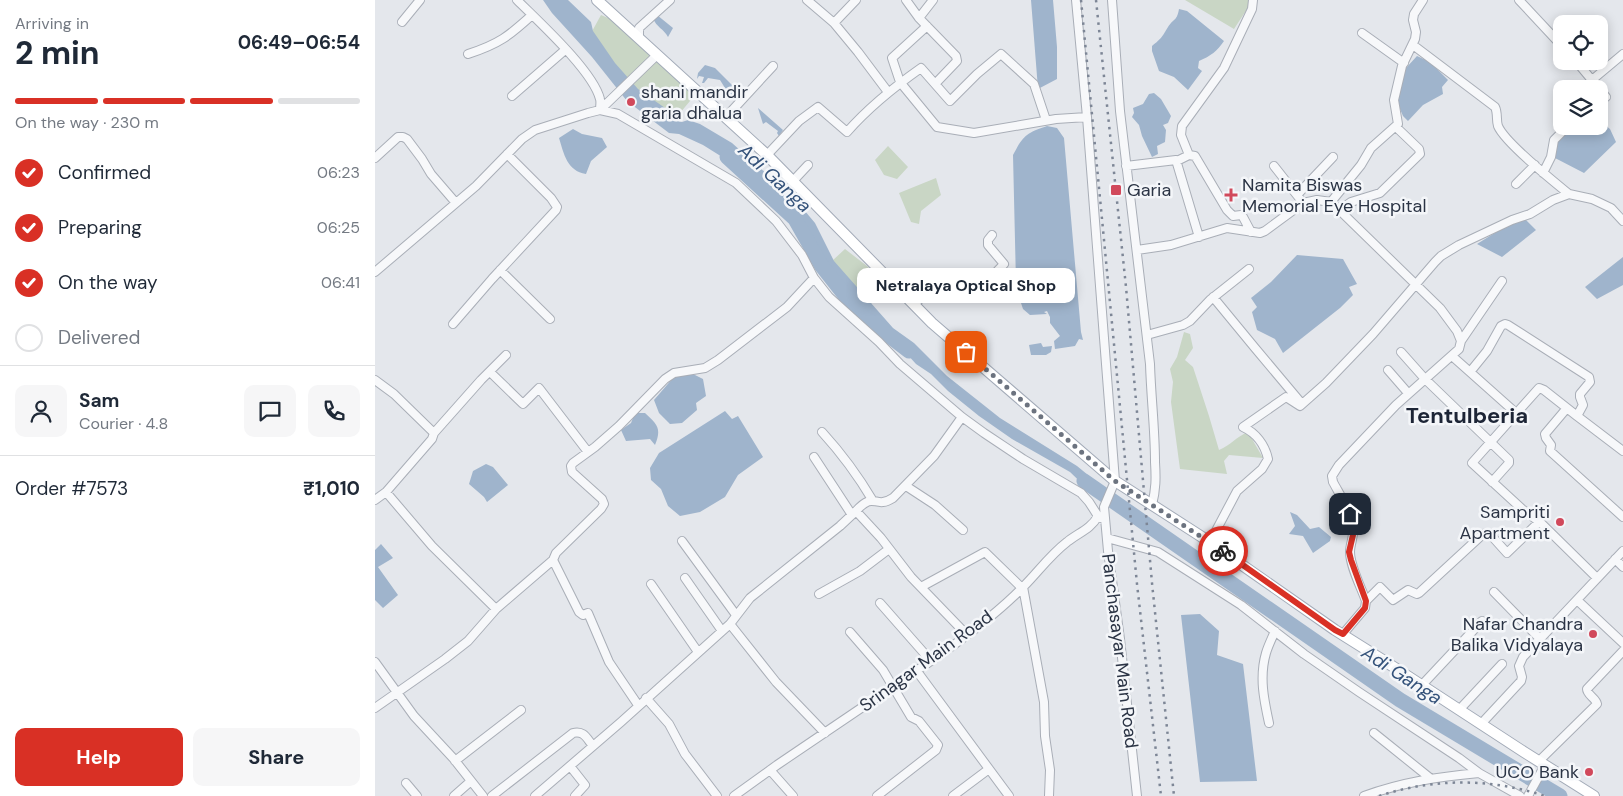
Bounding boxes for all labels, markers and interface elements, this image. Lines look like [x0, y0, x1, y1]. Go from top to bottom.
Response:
text: Arriving in [15, 13, 89, 34]
map controls [1553, 15, 1608, 135]
button: locate [1553, 15, 1608, 70]
text: 06:49–06:54 [238, 30, 360, 55]
text: 2 min [15, 32, 100, 74]
place label: shani mandir garia dhalua [641, 80, 748, 125]
button: layers [1553, 80, 1608, 135]
marker: shani mandir garia dhalua [625, 96, 637, 108]
text: On the way · 230 m [15, 112, 159, 133]
water label: Adi Ganga [733, 137, 817, 218]
icon: check [15, 159, 43, 187]
text: Confirmed [58, 160, 151, 185]
text: 06:23 [317, 162, 360, 183]
place label: Namita Biswas Memorial Eye Hospital [1242, 173, 1426, 218]
place label: Garia [1127, 178, 1171, 202]
marker: Garia [1109, 183, 1123, 197]
marker: Namita Biswas Memorial Eye Hospital [1224, 188, 1238, 202]
icon: check [15, 214, 43, 242]
text: Preparing [58, 215, 142, 240]
text: 06:25 [317, 217, 360, 238]
callout: Netralaya Optical Shop [857, 267, 1075, 302]
icon: check [15, 269, 43, 297]
text: On the way [58, 270, 158, 295]
text: 06:41 [321, 272, 360, 293]
text: Netralaya Optical Shop [876, 275, 1056, 296]
text: Delivered [58, 325, 140, 350]
pin [945, 331, 987, 373]
icon: bag [952, 338, 980, 366]
button: person [15, 385, 67, 437]
button: chat [244, 385, 296, 437]
button: phone [308, 385, 360, 437]
text: Sam [79, 388, 120, 413]
district label: Tentulberia [1406, 401, 1528, 430]
text: Courier · 4.8 [79, 413, 168, 434]
text: Order #7573 [15, 476, 128, 501]
text: ₹1,010 [303, 476, 360, 501]
pin [1329, 493, 1371, 535]
icon: home [1336, 500, 1364, 528]
place label: Sampriti Apartment [1460, 500, 1550, 545]
marker: Sampriti Apartment [1554, 516, 1566, 528]
courier [1198, 526, 1248, 576]
icon: bike [1209, 537, 1237, 565]
street label: Panchasayar Main Road [1096, 552, 1144, 750]
street label: Srinagar Main Road [855, 605, 997, 717]
place label: Nafar Chandra Balika Vidyalaya [1451, 612, 1583, 657]
marker: Nafar Chandra Balika Vidyalaya [1587, 628, 1599, 640]
water label: Adi Ganga [1356, 639, 1447, 710]
button: Help [15, 728, 183, 786]
button: Share [193, 728, 360, 786]
place label: UCO Bank [1496, 760, 1579, 784]
marker: UCO Bank [1583, 766, 1595, 778]

